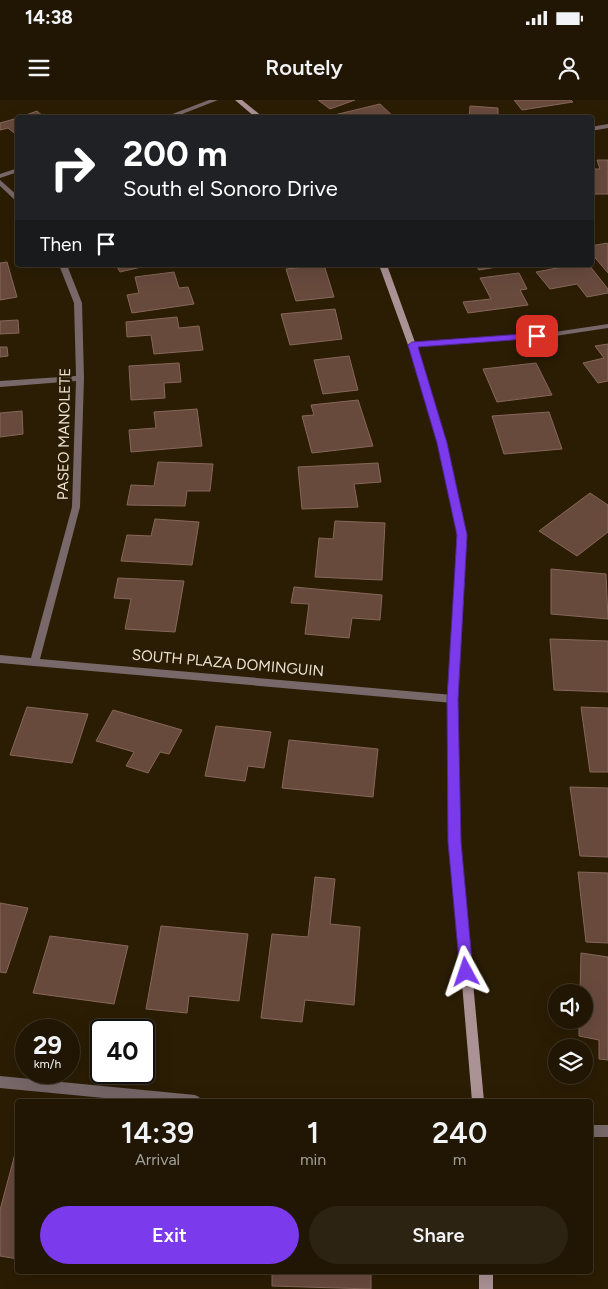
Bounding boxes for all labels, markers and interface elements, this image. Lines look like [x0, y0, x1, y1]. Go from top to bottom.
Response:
text: 14:38 [25, 6, 73, 29]
icon: menu [25, 54, 53, 82]
text: Routely [265, 54, 343, 81]
icon: person [555, 54, 583, 82]
text: 200 m [123, 133, 227, 175]
icon: right [40, 135, 105, 200]
text: South el Sonoro Drive [123, 175, 338, 202]
icon: arrive [92, 230, 120, 258]
text: Then [40, 233, 82, 256]
pin [516, 315, 558, 357]
icon: arrive [523, 322, 551, 350]
street label: PASEO MANOLETE [54, 368, 74, 500]
street label: SOUTH PLAZA DOMINGUIN [131, 646, 325, 680]
position arrow [439, 945, 491, 997]
map controls [548, 984, 593, 1084]
button: sound [548, 984, 593, 1029]
speed limit sign: 40 [90, 1019, 155, 1084]
text: 29 [33, 1030, 62, 1060]
button: layers [548, 1039, 593, 1084]
text: km/h [34, 1057, 61, 1071]
text: 14:39 [121, 1114, 194, 1151]
text: 1 [307, 1114, 319, 1151]
text: 240 [432, 1114, 487, 1151]
text: Arrival [135, 1150, 180, 1169]
text: min [300, 1150, 326, 1169]
text: m [453, 1150, 466, 1169]
button: Exit [40, 1206, 299, 1264]
button: Share [309, 1206, 568, 1264]

